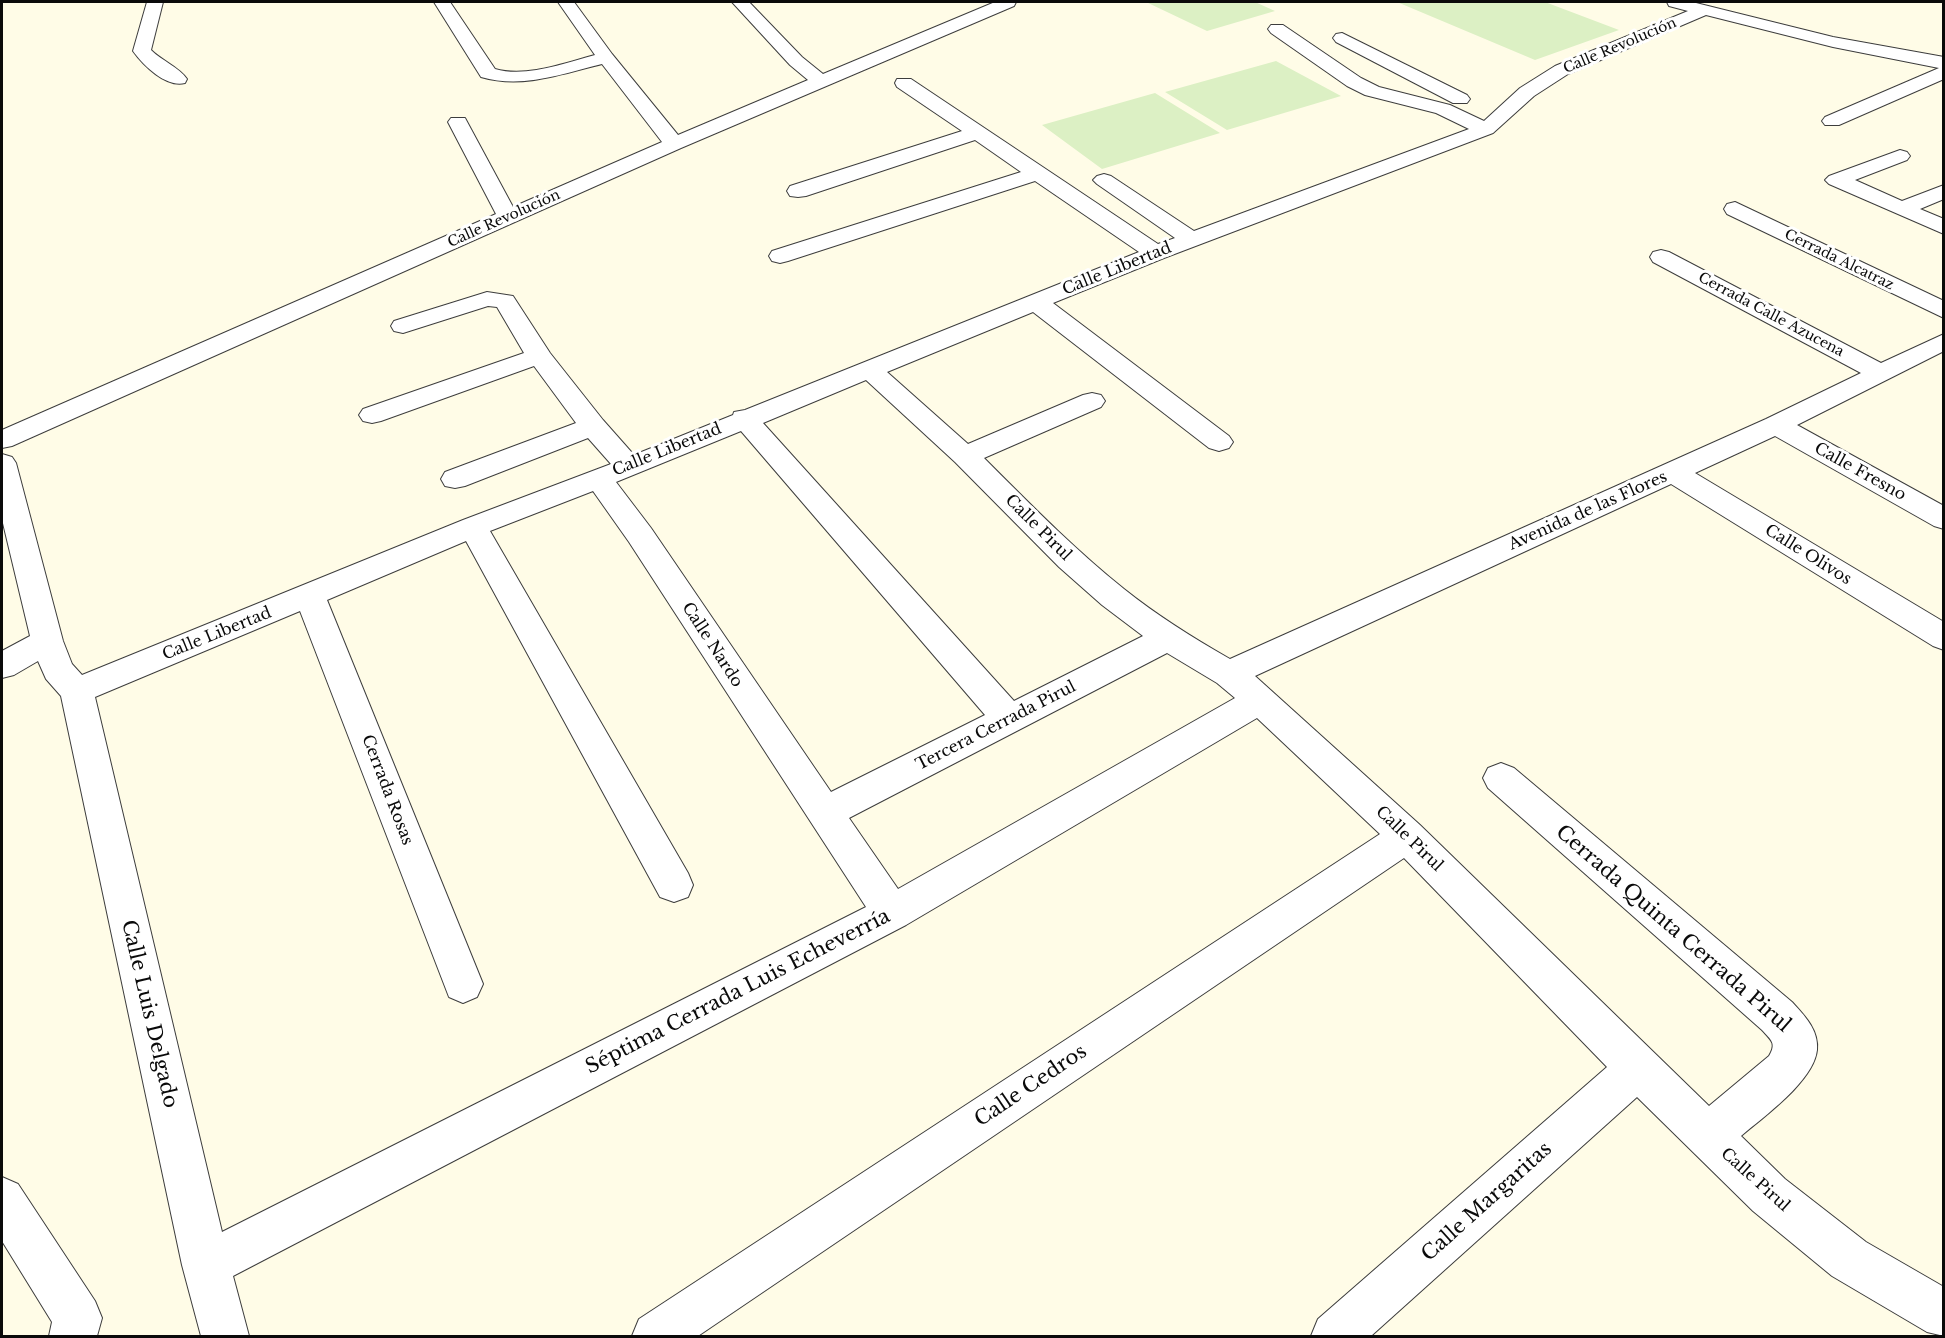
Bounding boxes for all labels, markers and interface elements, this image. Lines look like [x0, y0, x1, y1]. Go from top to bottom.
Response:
street label: Calle Revolución [1561, 15, 1679, 77]
street label: Calle Revolución [445, 187, 563, 251]
street label: Cerrada Alcatraz [1782, 226, 1896, 294]
street label: Calle Libertad [1060, 238, 1174, 300]
street label: Cerrada Calle Azucena [1695, 269, 1847, 361]
street label: Calle Libertad [610, 419, 724, 481]
street label: Calle Fresno [1811, 439, 1909, 505]
street label: Avenida de las Flores [1506, 467, 1670, 555]
street label: Calle Pirul [1001, 491, 1075, 565]
street label: Calle Olivos [1761, 521, 1855, 589]
street label: Calle Nardo [677, 599, 747, 691]
street label: Calle Libertad [160, 603, 274, 665]
street label: Tercera Cerrada Pirul [913, 677, 1079, 775]
street label: Cerrada Rosas [357, 732, 417, 848]
street label: Calle Pirul [1371, 802, 1447, 876]
street label: Cerrada Quinta Cerrada Pirul [1551, 820, 1795, 1038]
street label: Séptima Cerrada Luis Echeverría [582, 904, 894, 1080]
street label: Calle Luis Delgado [116, 918, 182, 1110]
street label: Calle Cedros [970, 1040, 1092, 1132]
street label: Calle Margaritas [1417, 1137, 1557, 1267]
street label: Calle Pirul [1717, 1144, 1793, 1216]

